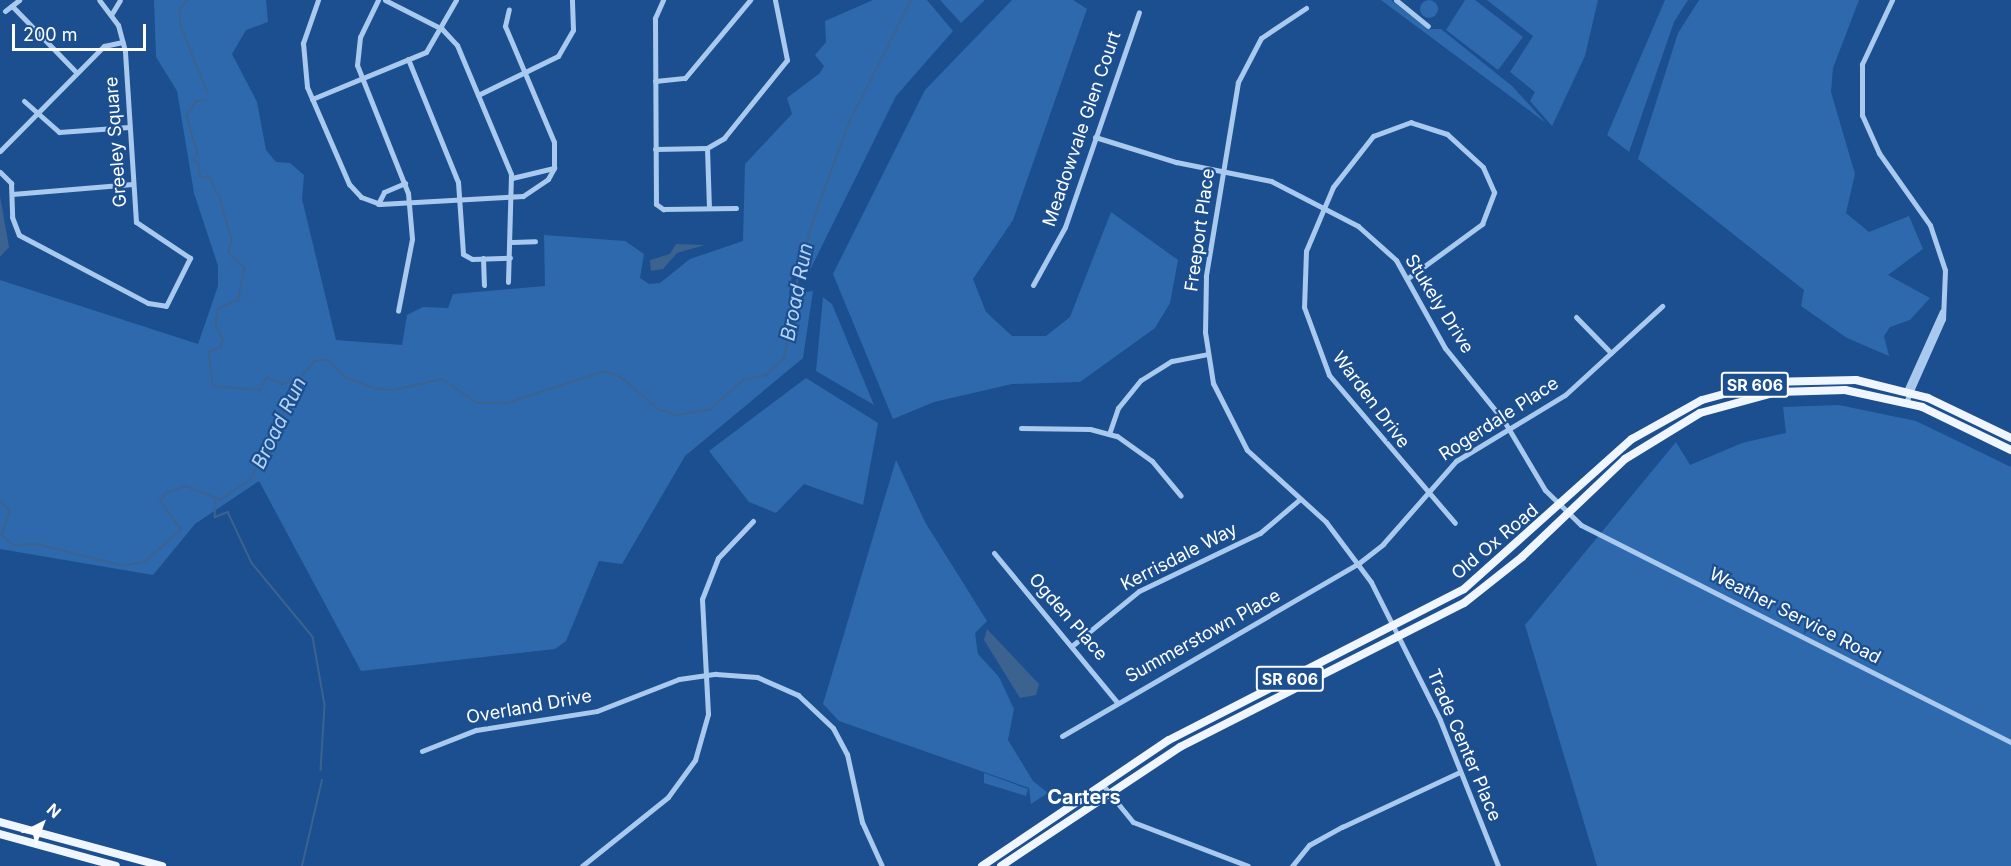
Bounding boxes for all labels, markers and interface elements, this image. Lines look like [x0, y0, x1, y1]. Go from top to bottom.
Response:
scale bar [15, 12, 148, 50]
text: 200 m [23, 24, 78, 45]
street label: Meadowvale Glen Court [1038, 29, 1126, 229]
street label: Greeley Square [101, 76, 131, 208]
street label: Freeport Place [1181, 167, 1219, 293]
water label: Broad Run [776, 241, 818, 343]
street label: Stukely Drive [1400, 251, 1478, 357]
street label: Warden Drive [1328, 347, 1414, 453]
street label: Rogerdale Place [1435, 372, 1563, 466]
road number: SR 606 [1720, 372, 1790, 398]
water label: Broad Run [247, 373, 311, 473]
street label: Old Ox Road [1447, 500, 1543, 584]
street label: Kerrisdale Way [1117, 518, 1241, 596]
street label: Weather Service Road [1706, 563, 1884, 669]
street label: Ogden Place [1024, 569, 1112, 665]
street label: Summerstown Place [1122, 584, 1284, 688]
road number: SR 606 [1256, 666, 1324, 692]
street label: Trade Center Place [1422, 666, 1506, 824]
street label: Overland Drive [465, 685, 593, 729]
district label: Carters [1047, 785, 1121, 809]
north arrow [12, 794, 72, 854]
text: N [43, 799, 65, 822]

